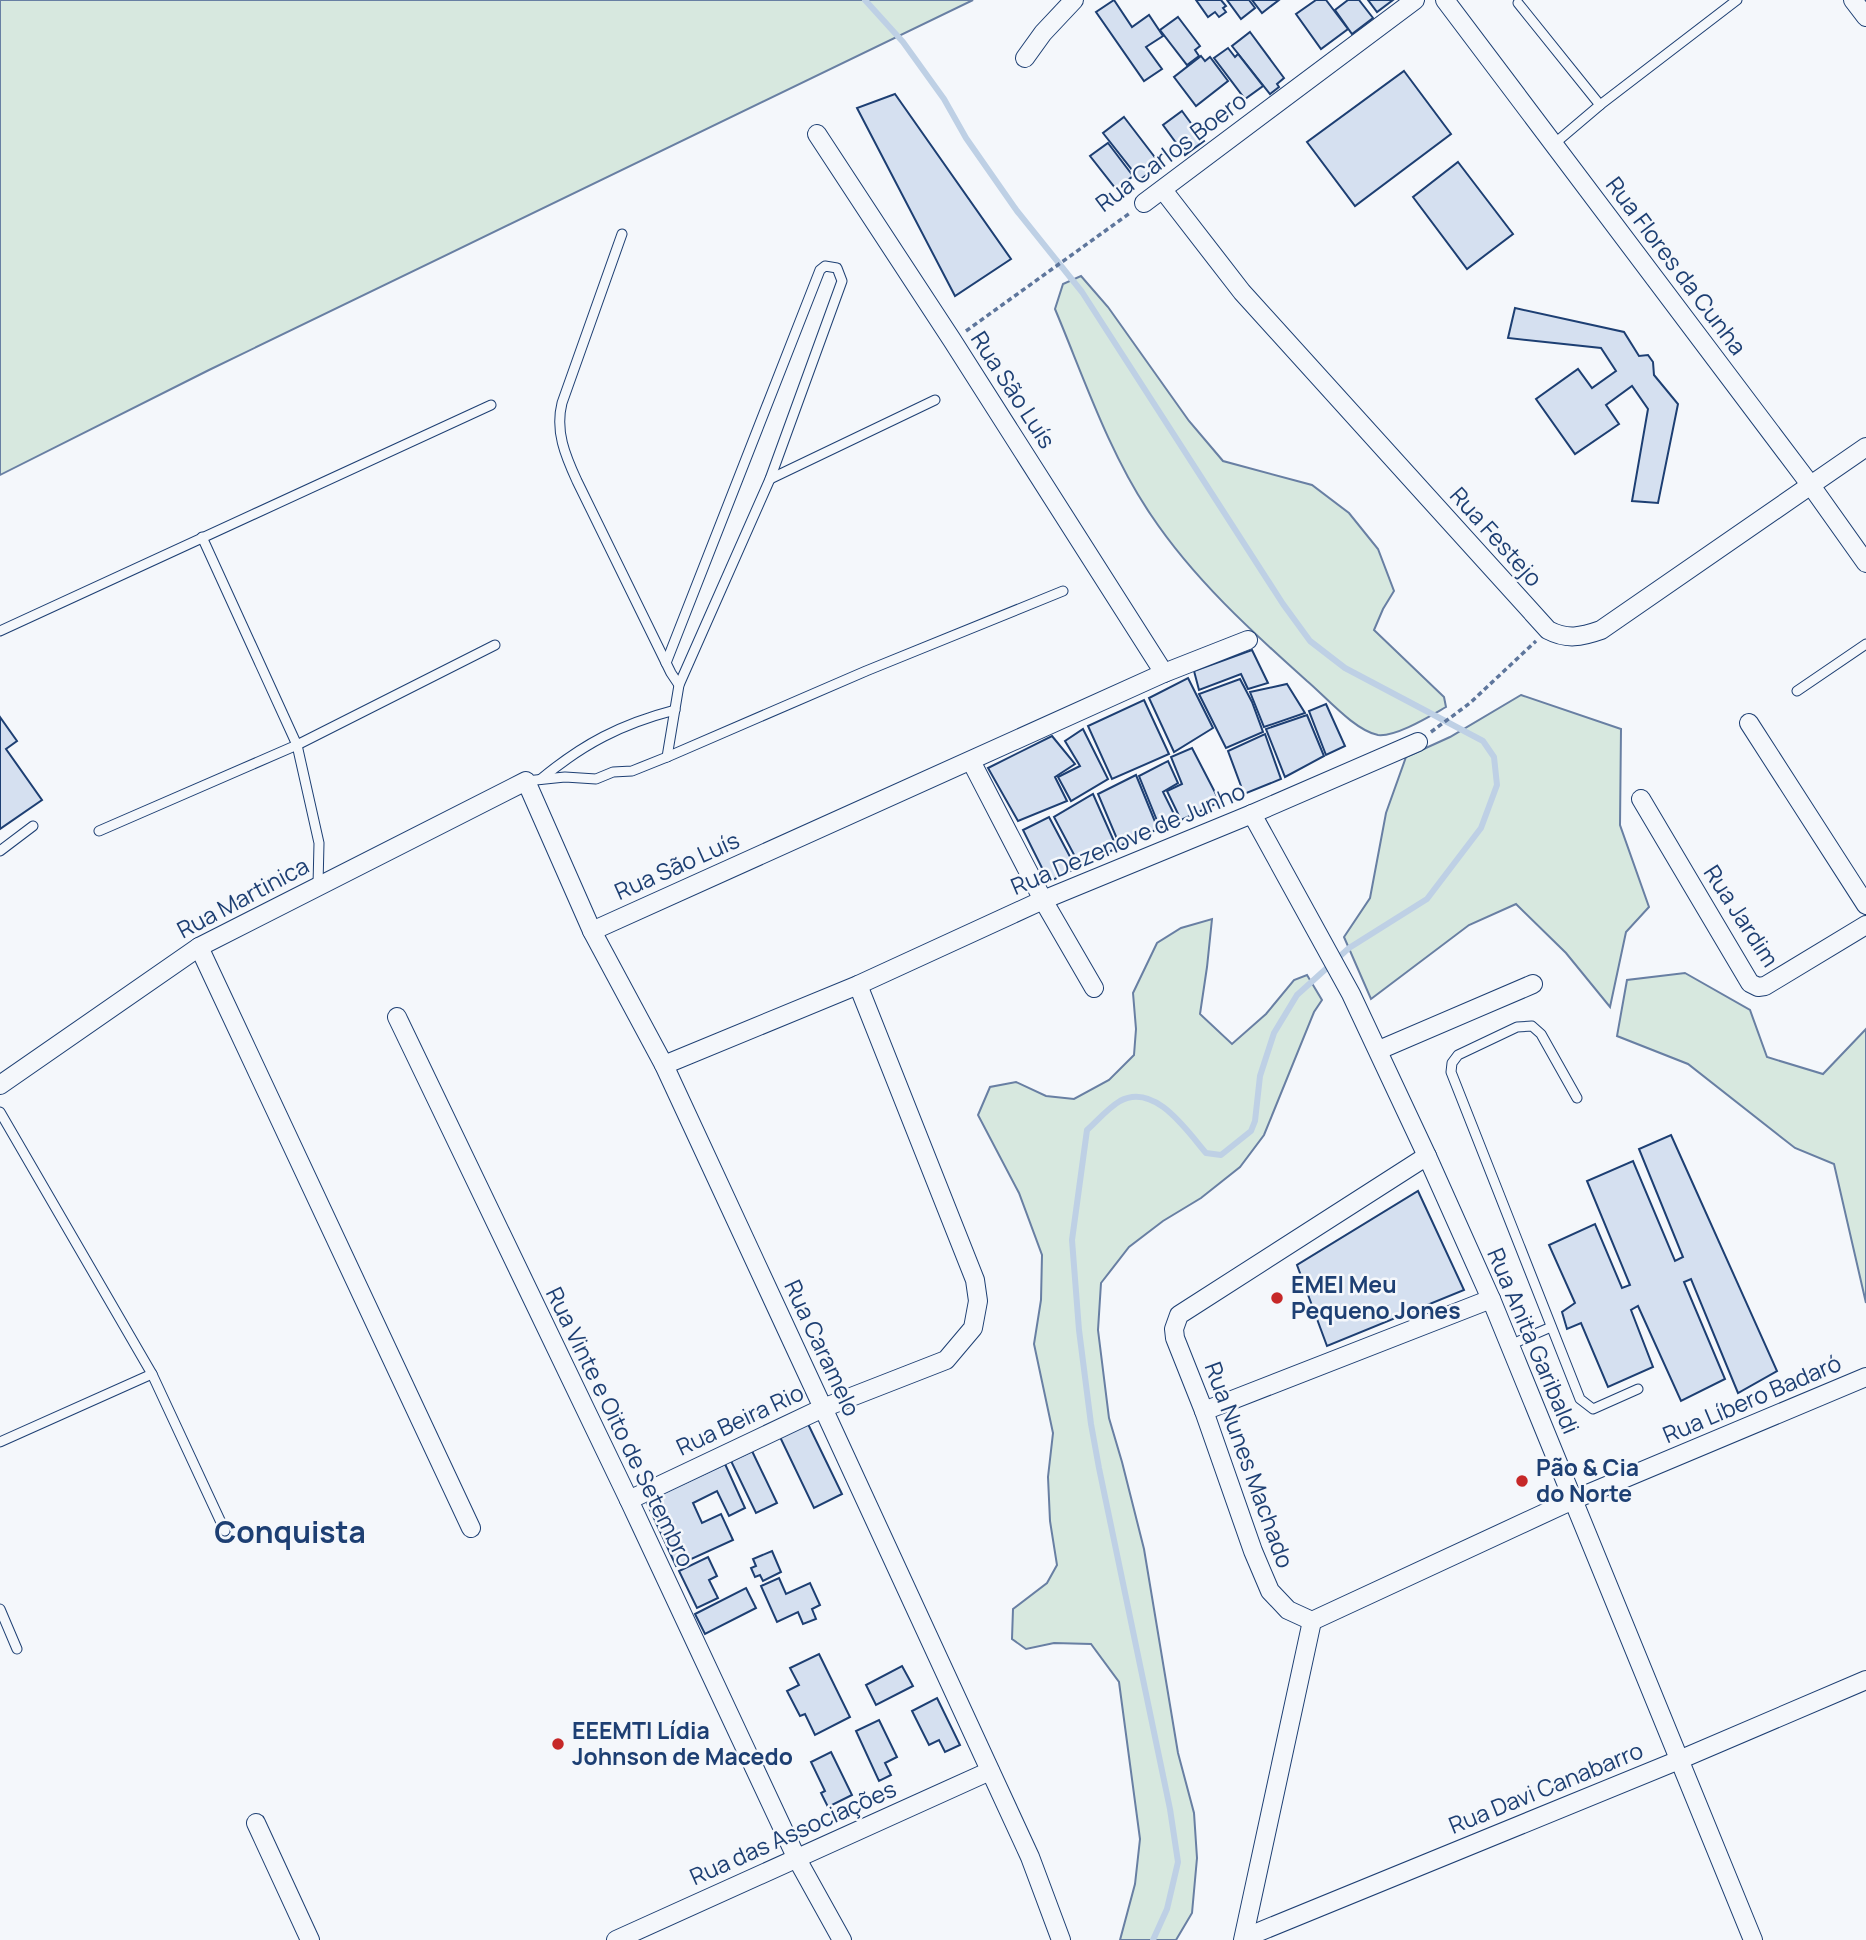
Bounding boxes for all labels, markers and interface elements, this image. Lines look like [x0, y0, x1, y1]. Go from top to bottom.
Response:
street label: Rua Carlos Boero [1088, 84, 1252, 219]
street label: Rua Flores da Cunha [1599, 170, 1754, 361]
street label: Rua São Luís [964, 325, 1064, 454]
street label: Rua Festejo [1443, 480, 1550, 593]
street label: Rua Dezenove de Junho [1006, 774, 1250, 902]
street label: Rua São Luís [609, 823, 744, 907]
street label: Rua Martinica [171, 849, 314, 945]
street label: Rua Jardim [1697, 858, 1787, 973]
street label: Rua Anita Garibaldi [1480, 1243, 1588, 1439]
place label: EMEI Meu Pequeno Jones [1291, 1268, 1461, 1326]
street label: Rua Caramelo [777, 1274, 869, 1421]
street label: Rua Vinte e Oito de Setembro [539, 1281, 703, 1572]
marker: EMEI Meu Pequeno Jones [1269, 1290, 1285, 1306]
street label: Rua Líbero Badaró [1657, 1346, 1846, 1450]
street label: Rua Nunes Machado [1198, 1357, 1302, 1572]
street label: Rua Beira Rio [671, 1376, 808, 1463]
place label: Pão & Cia do Norte [1536, 1451, 1639, 1509]
marker: Pão & Cia do Norte [1514, 1473, 1530, 1489]
district label: Conquista [214, 1511, 366, 1552]
place label: EEEMTI Lídia Johnson de Macedo [572, 1714, 793, 1772]
street label: Rua Davi Canabarro [1444, 1733, 1648, 1841]
marker: EEEMTI Lídia Johnson de Macedo [550, 1736, 566, 1752]
street label: Rua das Associações [684, 1772, 901, 1892]

